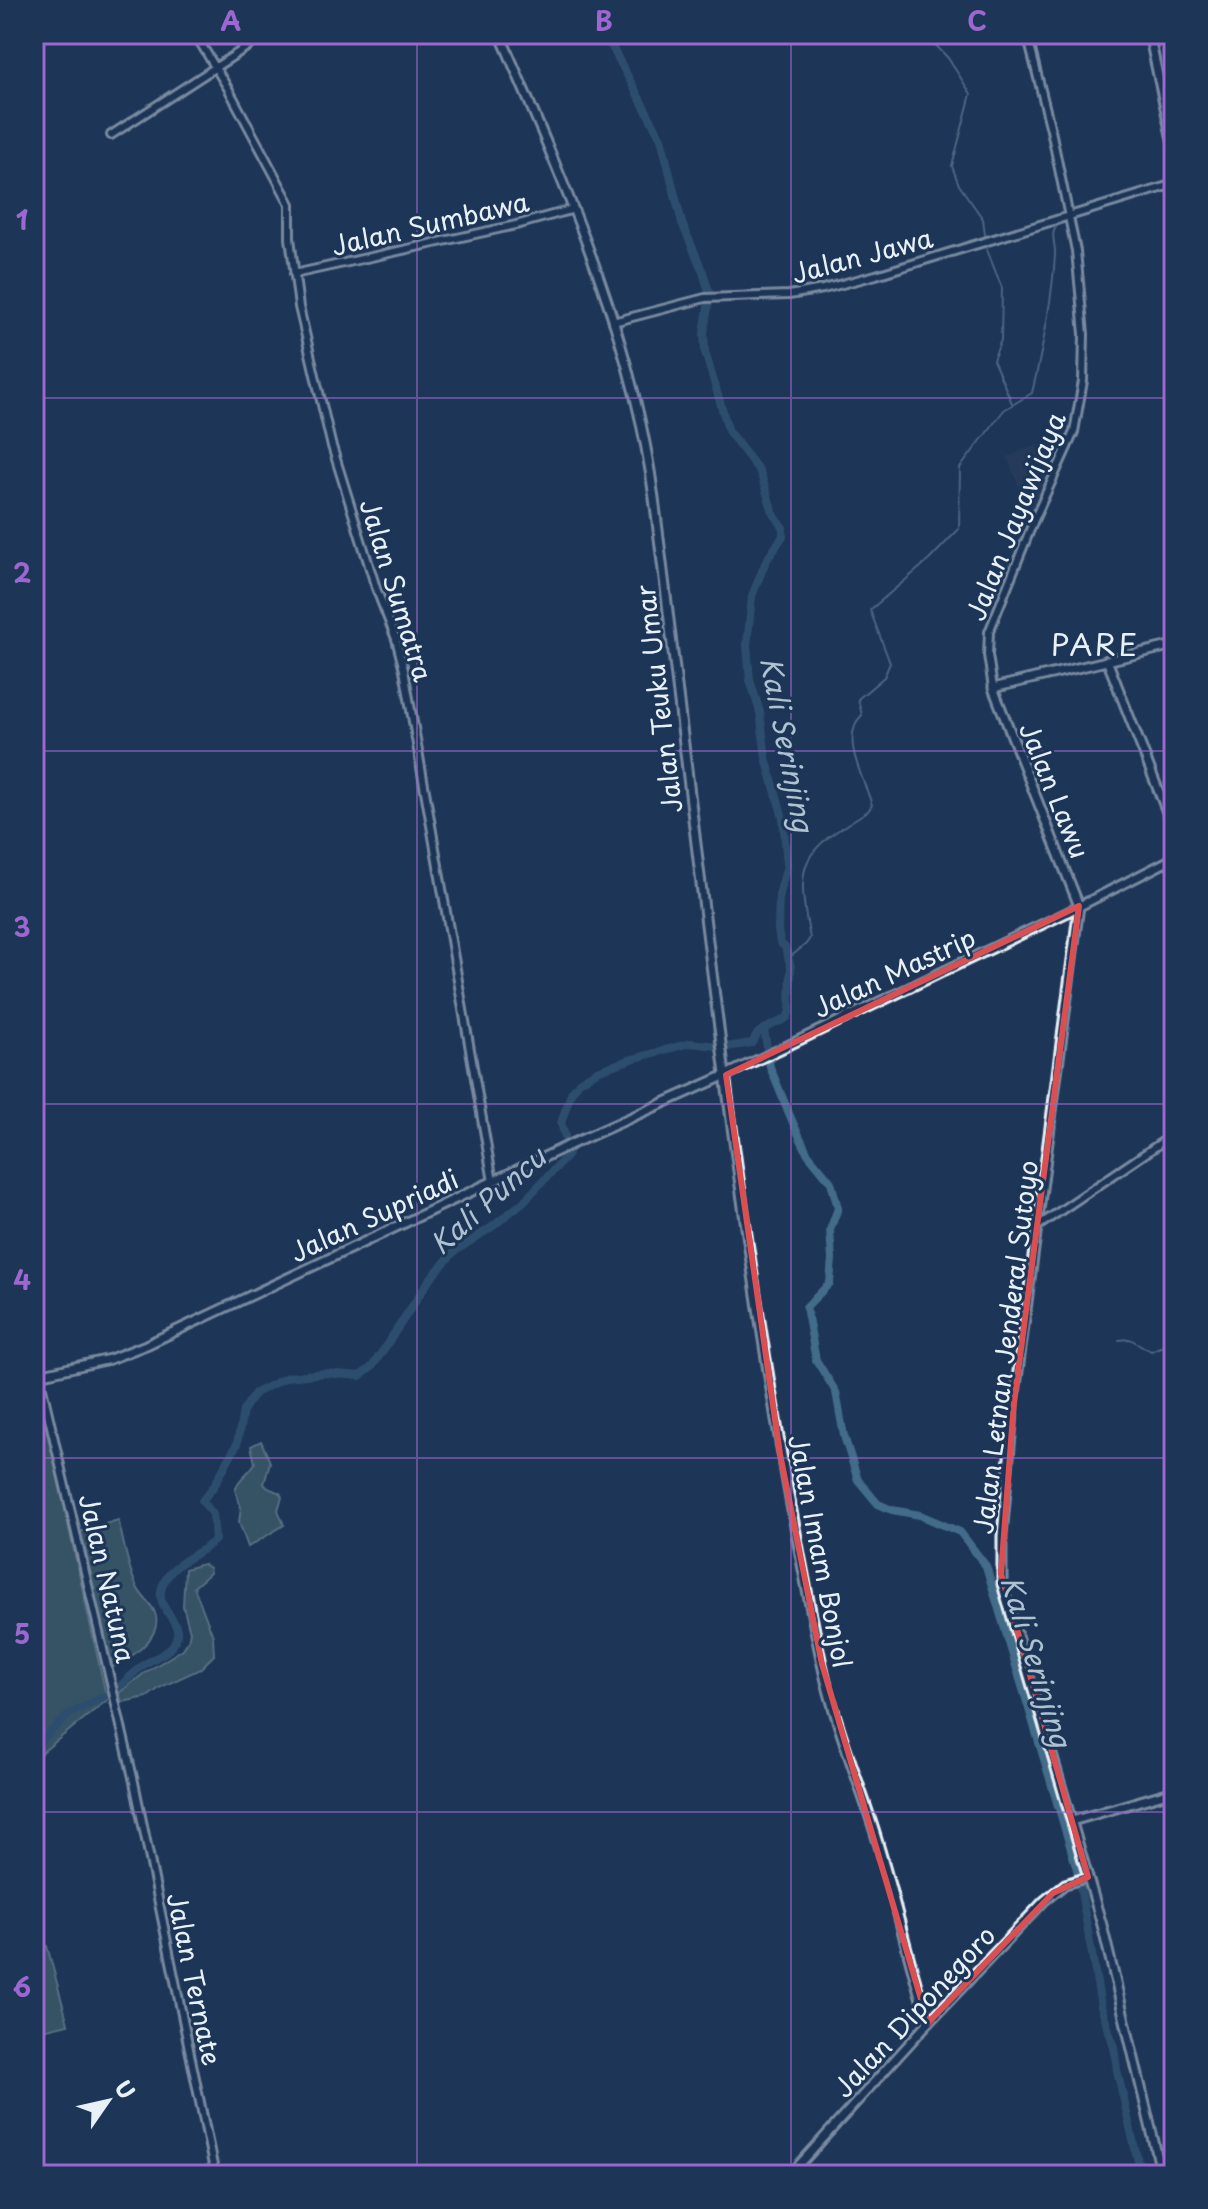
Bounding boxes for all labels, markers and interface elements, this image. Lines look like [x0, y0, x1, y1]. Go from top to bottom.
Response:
text: A [221, 1, 241, 40]
text: B [595, 1, 613, 40]
text: C [967, 1, 987, 40]
street label: Jalan Sumbawa [327, 181, 533, 265]
text: 1 [16, 200, 28, 239]
street label: Jalan Jawa [787, 217, 937, 293]
street label: Jalan Jayawijaya [955, 405, 1075, 626]
street label: Jalan Sumatra [351, 494, 443, 686]
text: 2 [13, 553, 31, 592]
street label: Jalan Teuku Umar [625, 582, 691, 815]
district label: PARE [1051, 621, 1139, 666]
water label: Kali Serinjing [750, 653, 826, 837]
street label: Jalan Lawu [1010, 716, 1100, 864]
text: 3 [13, 907, 31, 946]
street label: Jalan Mastrip [806, 917, 982, 1027]
water label: Kali Puncu [419, 1135, 556, 1264]
street label: Jalan Letnan Jenderal Sutoyo [963, 1158, 1047, 1536]
street label: Jalan Supriadi [283, 1159, 465, 1271]
text: 4 [13, 1260, 31, 1299]
street label: Jalan Imam Bonjol [779, 1431, 863, 1671]
street label: Jalan Natuna [70, 1490, 146, 1666]
water label: Kali Serinjing [991, 1570, 1084, 1754]
text: 5 [14, 1614, 30, 1653]
street label: Jalan Ternate [158, 1889, 232, 2069]
street label: Jalan Diponegoro [824, 1916, 1004, 2106]
text: 6 [13, 1967, 31, 2006]
north arrow [68, 2061, 148, 2141]
text: U [107, 2073, 144, 2105]

